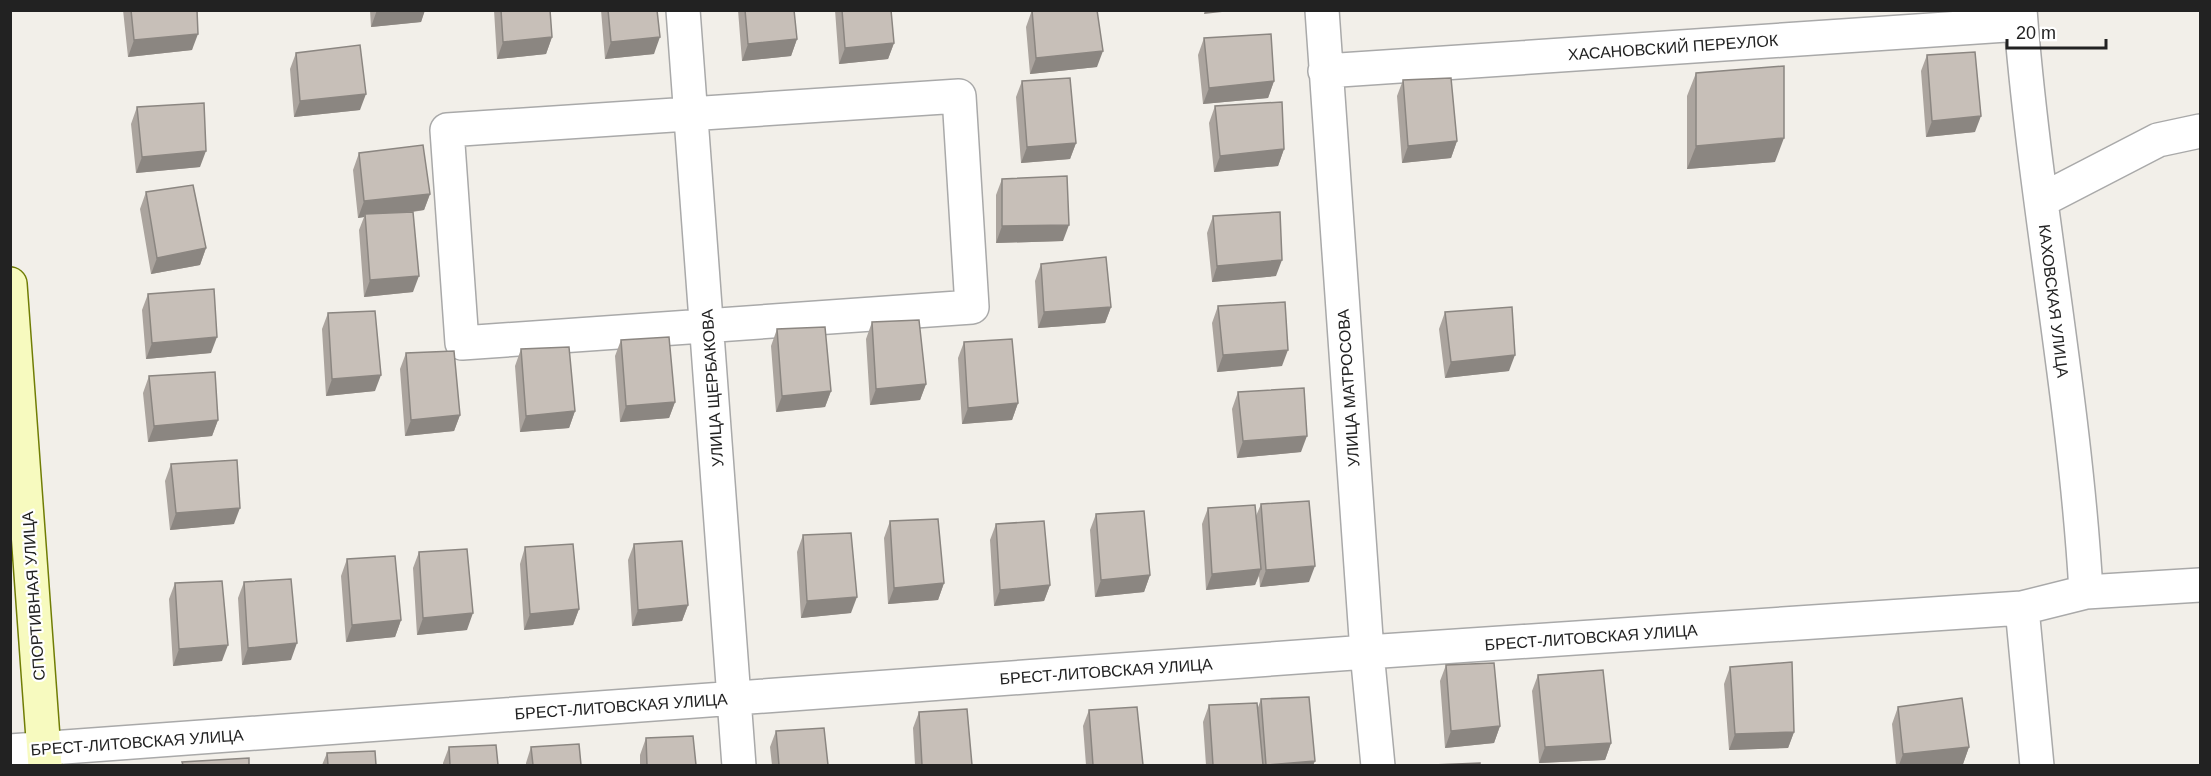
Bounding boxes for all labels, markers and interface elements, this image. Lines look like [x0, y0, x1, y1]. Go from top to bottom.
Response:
scale bar [2007, 12, 2106, 50]
text: 20 m [2016, 23, 2056, 43]
street label: ХАСАНОВСКИЙ ПЕРЕУЛОК [1567, 31, 1779, 63]
street label: КАХОВСКАЯ УЛИЦА [2036, 223, 2071, 379]
street label: УЛИЦА ЩЕРБАКОВА [698, 308, 726, 467]
street label: УЛИЦА МАТРОСОВА [1334, 308, 1363, 468]
street label: СПОРТИВНАЯ УЛИЦА [19, 510, 48, 681]
street label: БРЕСТ-ЛИТОВСКАЯ УЛИЦА [1484, 622, 1698, 653]
street label: БРЕСТ-ЛИТОВСКАЯ УЛИЦА [999, 656, 1213, 687]
street label: БРЕСТ-ЛИТОВСКАЯ УЛИЦА [514, 691, 728, 722]
street label: БРЕСТ-ЛИТОВСКАЯ УЛИЦА [30, 727, 244, 758]

